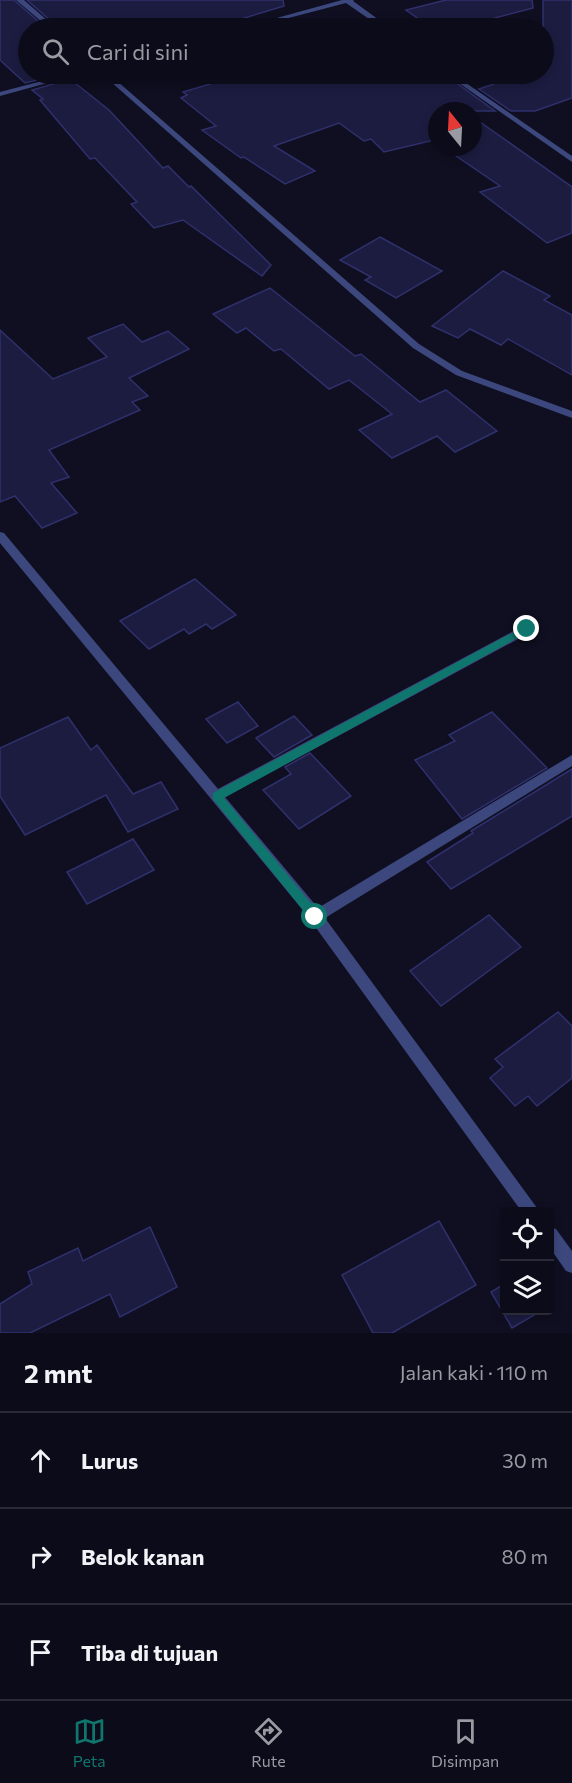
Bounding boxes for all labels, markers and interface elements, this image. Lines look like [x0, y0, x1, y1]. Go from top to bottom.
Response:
search box [18, 18, 554, 84]
icon: search [39, 35, 72, 68]
text: Cari di sini [87, 38, 189, 65]
north arrow [428, 102, 482, 156]
route end [513, 615, 539, 641]
route start [301, 903, 327, 929]
map controls [500, 1207, 554, 1315]
button: locate [500, 1207, 554, 1261]
button: layers [500, 1261, 554, 1315]
text: 2 mnt [24, 1357, 92, 1388]
text: Jalan kaki · 110 m [400, 1360, 548, 1384]
icon: ahead [24, 1444, 57, 1477]
text: Lurus [81, 1447, 138, 1474]
text: 30 m [502, 1448, 548, 1472]
icon: right [24, 1540, 57, 1573]
text: Belok kanan [81, 1543, 204, 1570]
text: 80 m [502, 1544, 548, 1568]
icon: arrive [24, 1636, 57, 1669]
text: Tiba di tujuan [81, 1639, 218, 1666]
tab: Peta [73, 1715, 106, 1770]
tab: Rute [251, 1715, 286, 1770]
tab: Disimpan [431, 1715, 499, 1770]

